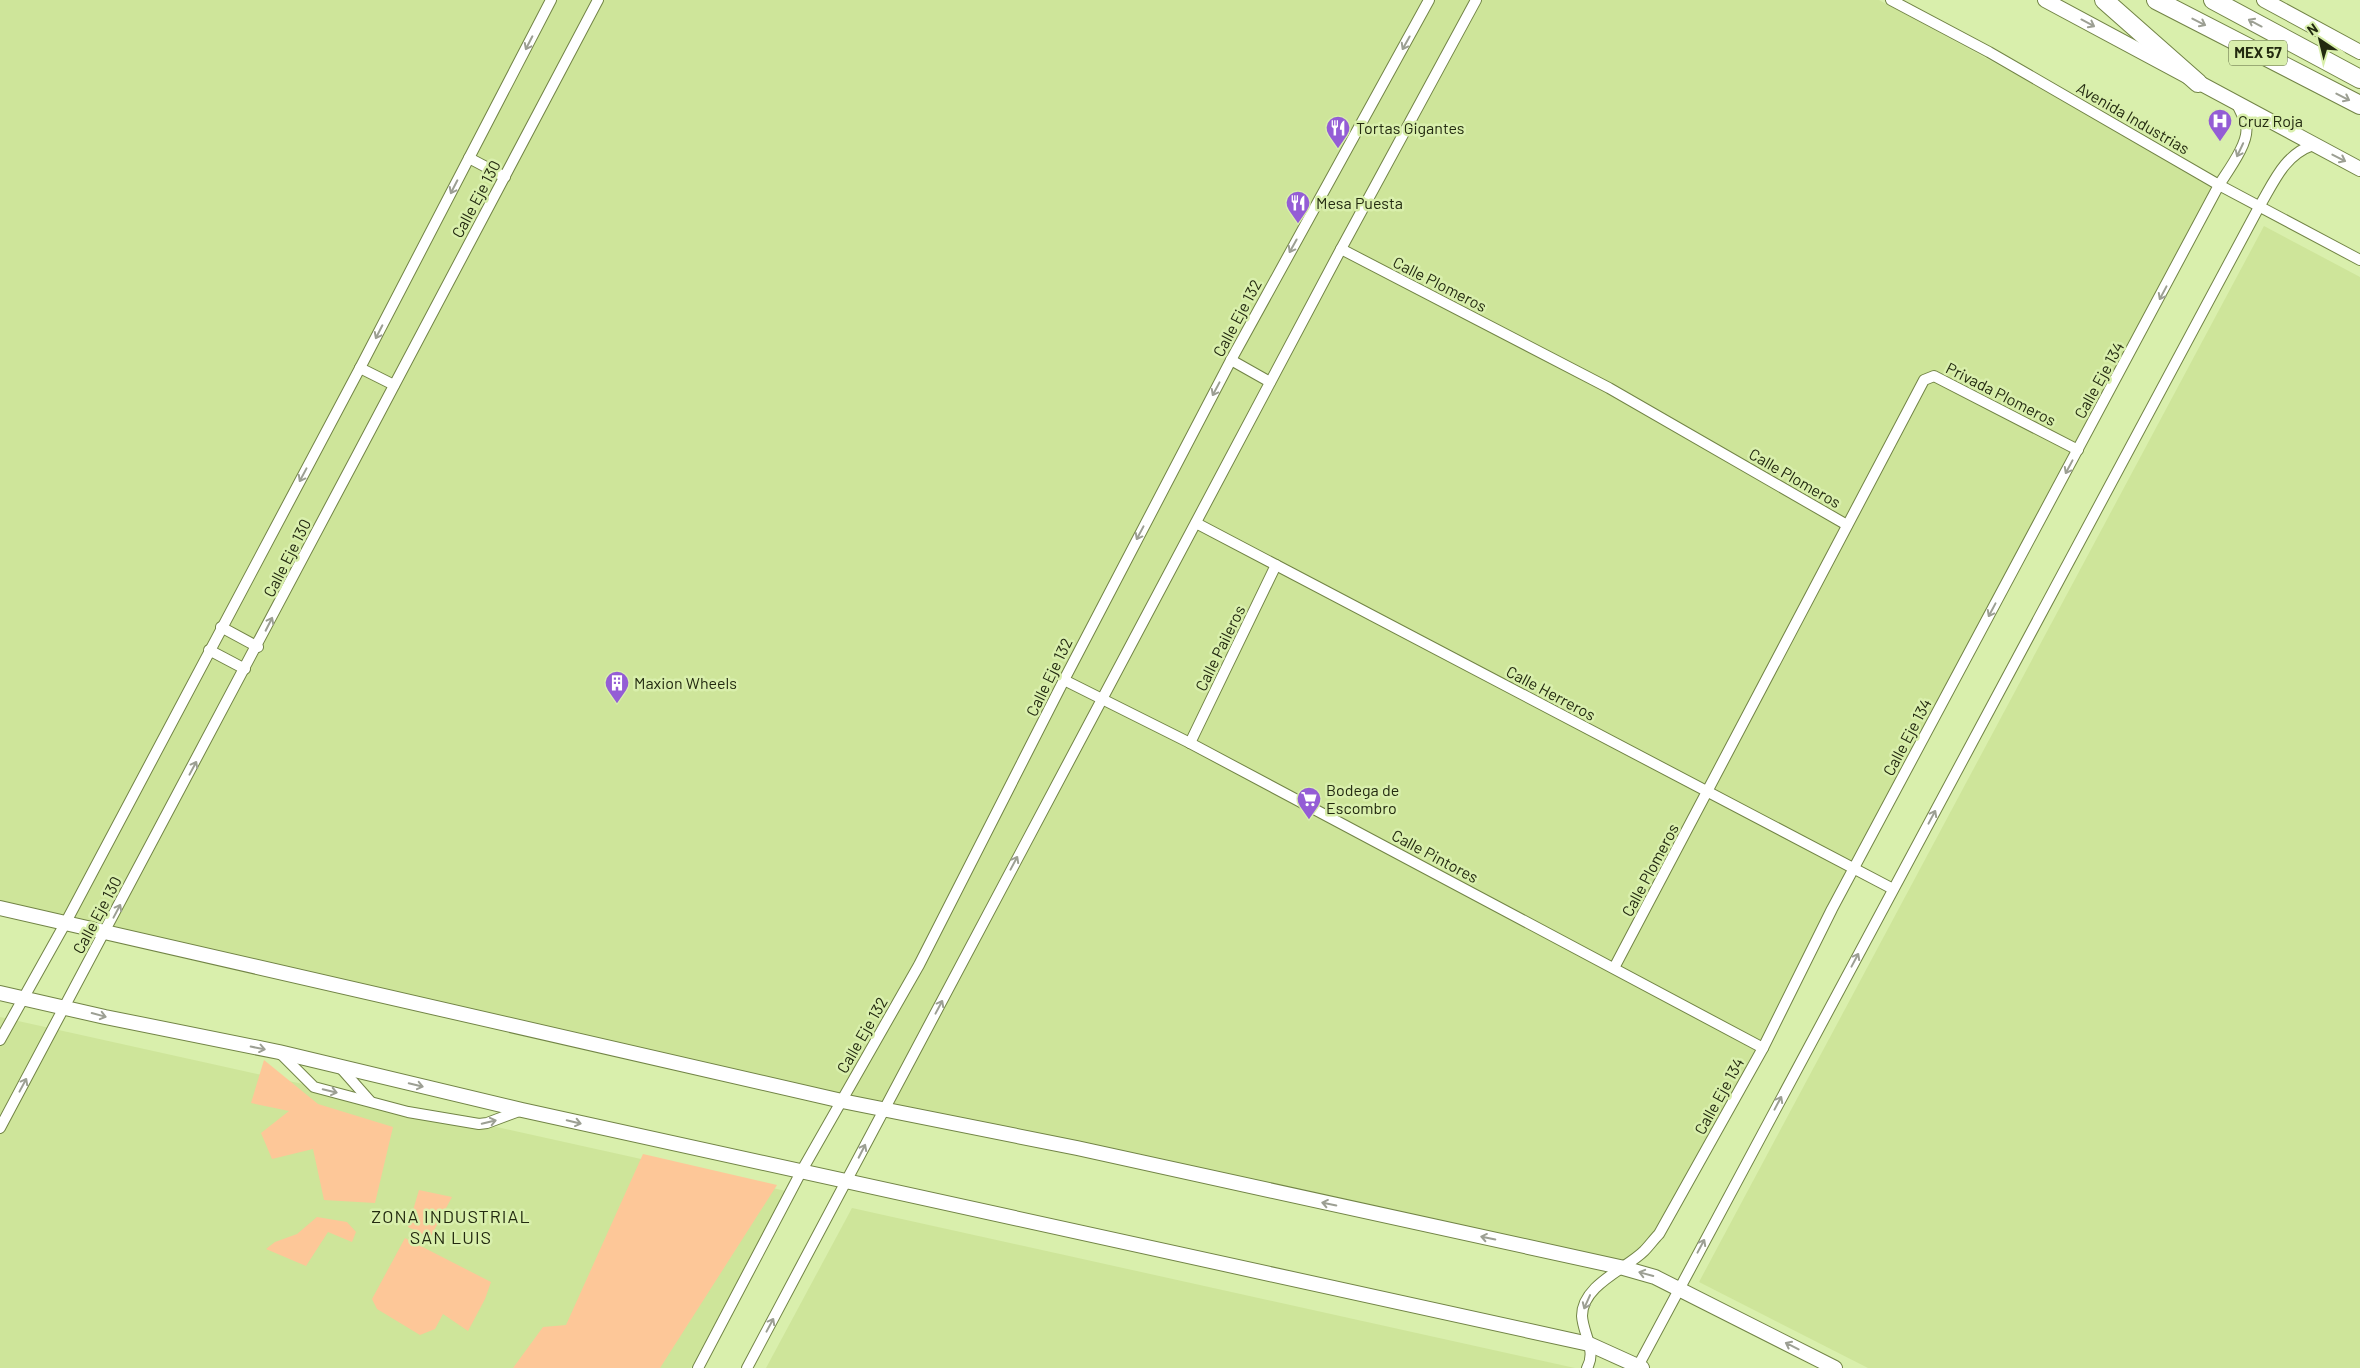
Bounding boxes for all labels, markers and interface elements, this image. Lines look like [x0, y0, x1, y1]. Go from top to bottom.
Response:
north arrow [2295, 15, 2345, 65]
one-way arrow [2191, 18, 2206, 27]
one-way arrow [2248, 18, 2263, 28]
one-way arrow [2080, 19, 2095, 28]
text: N [2304, 19, 2321, 39]
one-way arrow [524, 35, 533, 50]
one-way arrow [1400, 35, 1410, 49]
road number: MEX 57 [2229, 40, 2287, 66]
street label: Avenida Industrias [2073, 78, 2193, 158]
one-way arrow [2336, 92, 2351, 102]
hospital icon: Cruz Roja [2207, 108, 2233, 142]
place label: Cruz Roja [2238, 111, 2303, 130]
restaurant icon: Tortas Gigantes [1325, 115, 1351, 149]
place label: Tortas Gigantes [1356, 118, 1465, 137]
one-way arrow [2235, 142, 2244, 157]
one-way arrow [2331, 154, 2346, 164]
street label: Calle Eje 130 [447, 157, 504, 241]
one-way arrow [449, 180, 459, 195]
restaurant icon: Mesa Puesta [1285, 190, 1311, 224]
place label: Mesa Puesta [1316, 193, 1403, 212]
one-way arrow [1288, 239, 1298, 253]
street label: Calle Plomeros [1390, 252, 1490, 315]
street label: Calle Eje 132 [1208, 276, 1265, 360]
one-way arrow [2157, 285, 2167, 299]
one-way arrow [374, 324, 384, 339]
street label: Calle Eje 134 [2070, 338, 2127, 421]
street label: Privada Plomeros [1943, 358, 2059, 429]
one-way arrow [1211, 381, 1220, 396]
street label: Calle Plomeros [1746, 444, 1844, 511]
one-way arrow [2064, 459, 2074, 474]
one-way arrow [297, 467, 307, 482]
street label: Calle Eje 130 [259, 516, 314, 600]
one-way arrow [1135, 525, 1144, 540]
street label: Calle Paileros [1191, 602, 1248, 694]
one-way arrow [1987, 602, 1996, 617]
one-way arrow [264, 617, 274, 632]
street label: Calle Eje 132 [1021, 635, 1076, 719]
street label: Calle Herreros [1503, 661, 1599, 724]
building icon: Maxion Wheels [604, 670, 630, 704]
place label: Maxion Wheels [634, 673, 737, 692]
street label: Calle Eje 134 [1878, 695, 1935, 779]
one-way arrow [189, 761, 198, 776]
place label: Bodega de Escombro [1326, 780, 1399, 817]
supermarket icon: Bodega de Escombro [1296, 786, 1322, 820]
one-way arrow [1927, 809, 1937, 824]
street label: Calle Plomeros [1617, 820, 1682, 919]
street label: Calle Pintores [1389, 825, 1482, 886]
one-way arrow [1009, 856, 1019, 871]
street label: Calle Eje 130 [68, 873, 125, 957]
one-way arrow [112, 904, 122, 919]
one-way arrow [1851, 953, 1860, 968]
street label: Calle Eje 132 [832, 993, 891, 1076]
one-way arrow [934, 1000, 944, 1015]
one-way arrow [90, 1011, 106, 1021]
one-way arrow [249, 1044, 265, 1053]
street label: Calle Eje 134 [1690, 1054, 1747, 1137]
one-way arrow [19, 1078, 28, 1093]
one-way arrow [408, 1081, 424, 1090]
one-way arrow [322, 1087, 338, 1096]
one-way arrow [1774, 1096, 1783, 1111]
one-way arrow [480, 1117, 496, 1126]
one-way arrow [566, 1118, 582, 1127]
one-way arrow [857, 1143, 867, 1158]
one-way arrow [1322, 1198, 1338, 1208]
district label: ZONA INDUSTRIAL SAN LUIS [371, 1205, 531, 1248]
one-way arrow [1480, 1233, 1496, 1243]
one-way arrow [1697, 1240, 1707, 1254]
one-way arrow [1639, 1269, 1655, 1278]
one-way arrow [1581, 1294, 1591, 1309]
one-way arrow [765, 1318, 775, 1333]
one-way arrow [1785, 1341, 1800, 1350]

